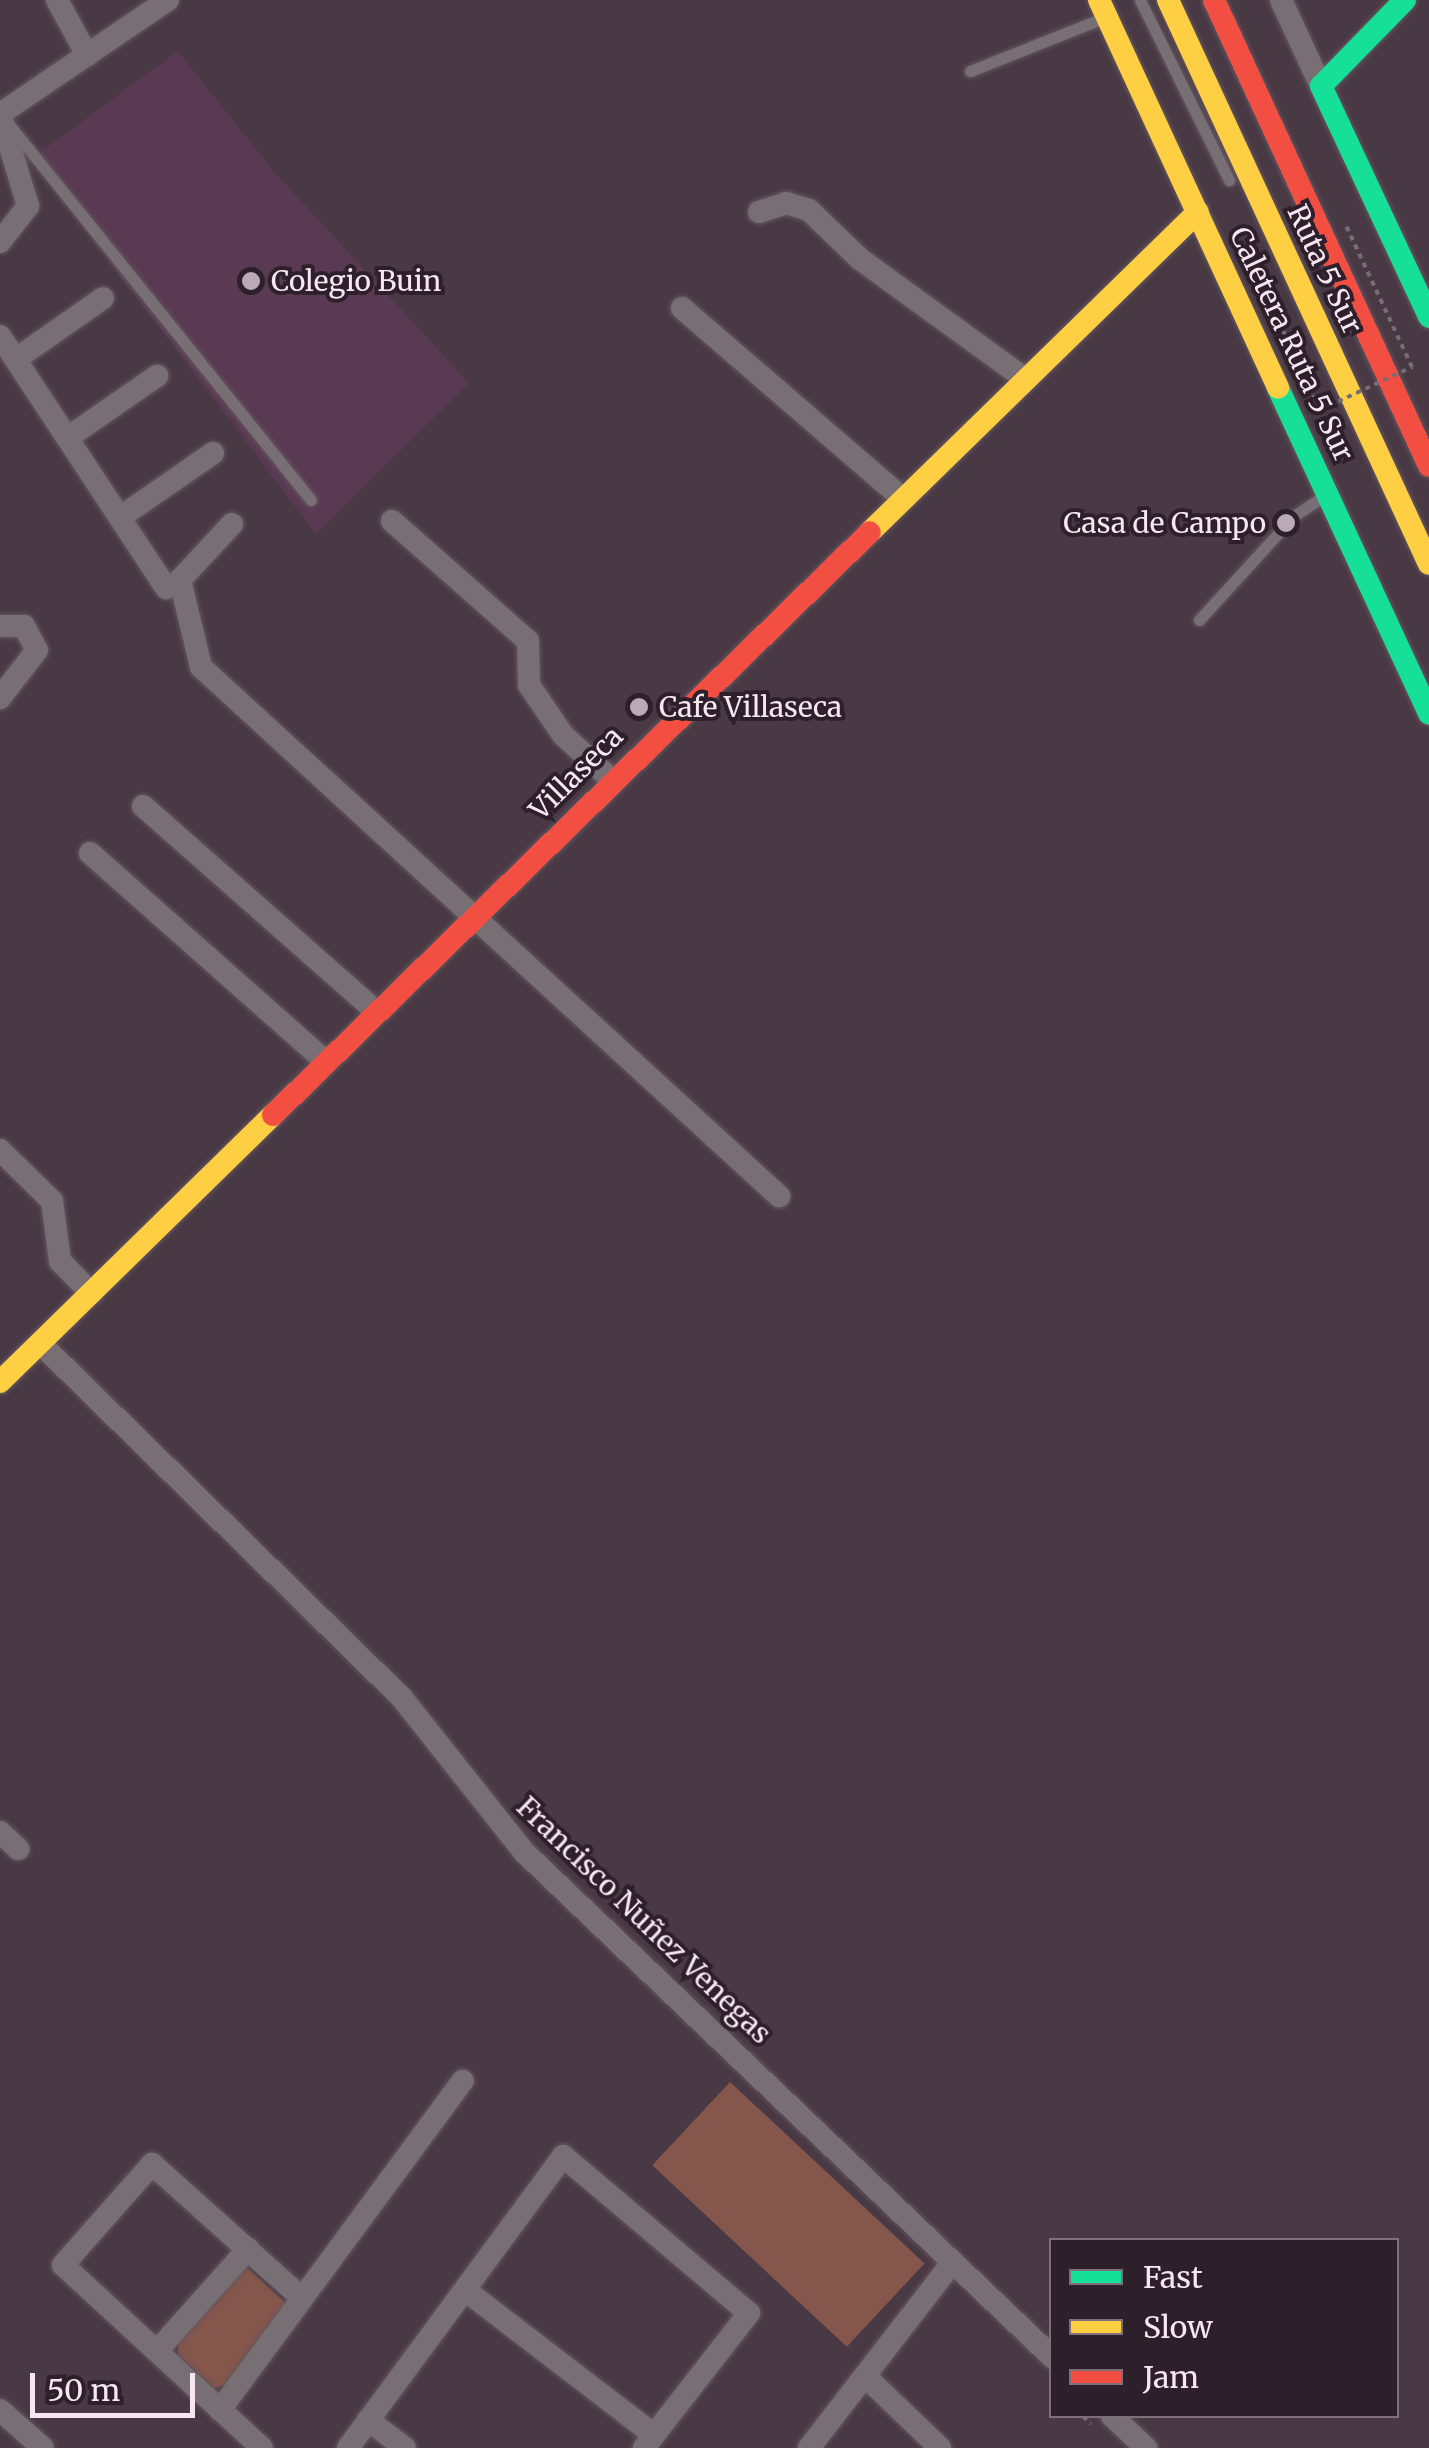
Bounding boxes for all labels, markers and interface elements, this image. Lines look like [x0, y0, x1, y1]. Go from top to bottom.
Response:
street label: Ruta 5 Sur [1281, 199, 1369, 339]
street label: Caletera Ruta 5 Sur [1223, 222, 1361, 466]
place label: Colegio Buin [271, 264, 441, 298]
marker: Colegio Buin [240, 270, 262, 292]
place label: Casa de Campo [1063, 506, 1266, 540]
marker: Casa de Campo [1275, 512, 1297, 534]
place label: Cafe Villaseca [659, 690, 842, 724]
marker: Cafe Villaseca [628, 696, 650, 718]
street label: Villaseca [522, 719, 630, 827]
street label: Francisco Nuñez Venegas [510, 1790, 778, 2050]
legend [1049, 2238, 1399, 2418]
text: Fast [1143, 2258, 1203, 2296]
text: Slow [1143, 2308, 1213, 2346]
scale bar [35, 2353, 200, 2415]
text: Jam [1143, 2358, 1199, 2396]
text: 50 m [47, 2371, 120, 2409]

